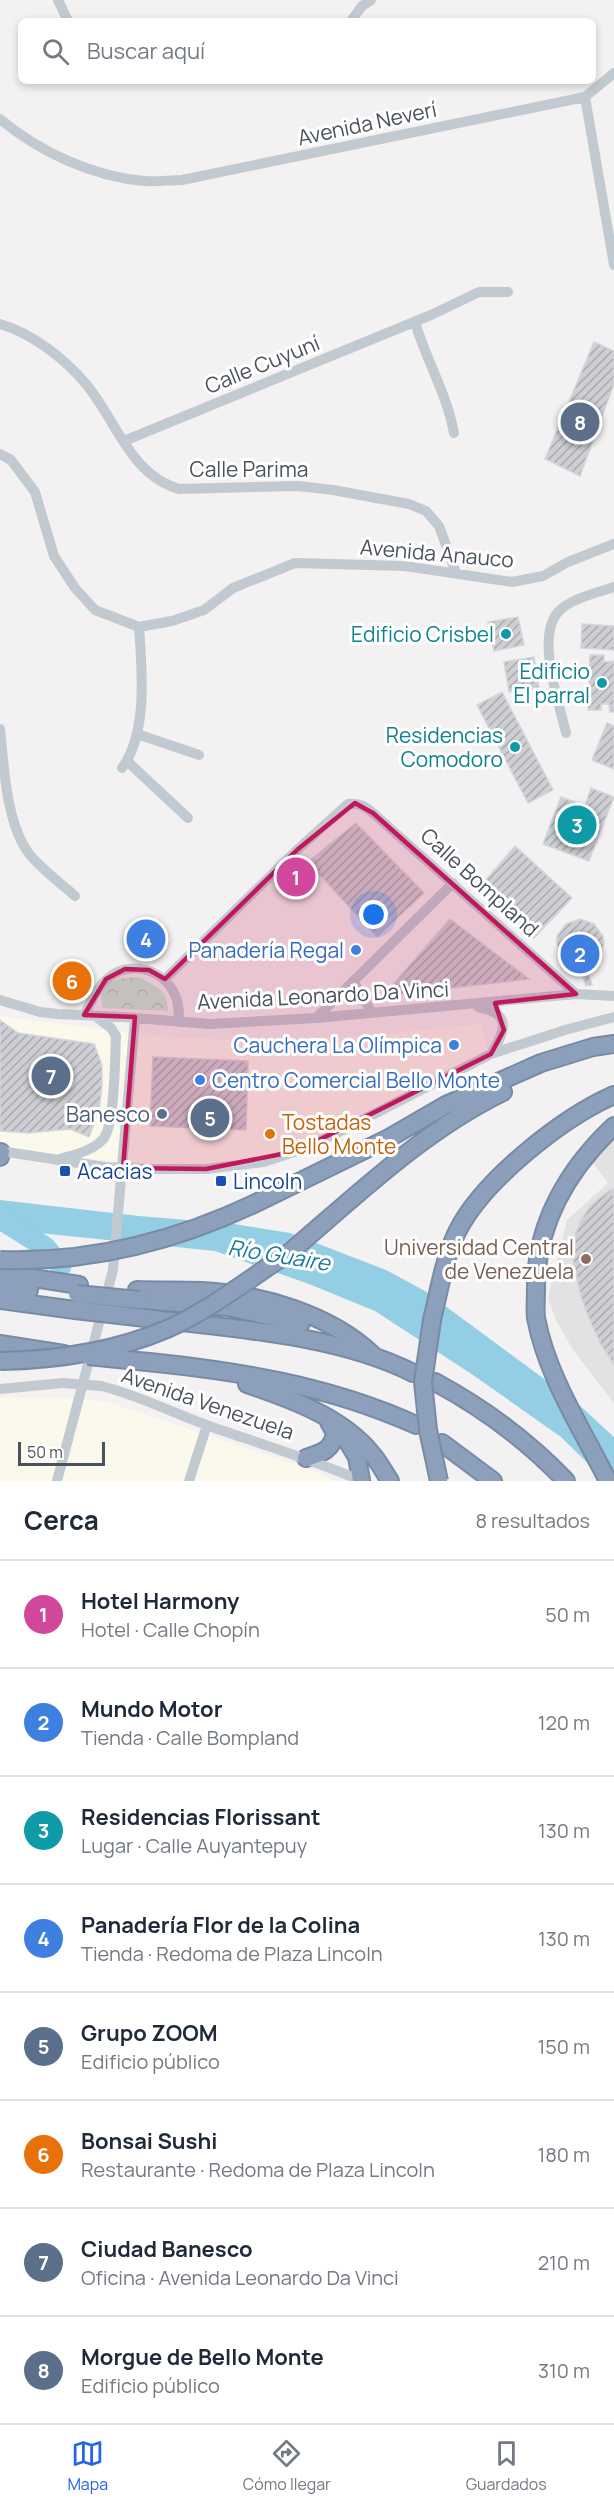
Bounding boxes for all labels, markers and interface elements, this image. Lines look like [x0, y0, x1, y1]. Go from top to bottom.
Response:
search box [18, 18, 596, 84]
icon: search [39, 35, 72, 68]
text: Buscar aquí [87, 36, 205, 66]
street label: Avenida Neverí [295, 95, 439, 151]
street label: Calle Cuyuní [200, 328, 324, 400]
pin: 8 [560, 400, 600, 444]
street label: Calle Parima [190, 455, 308, 483]
street label: Avenida Anauco [359, 532, 515, 574]
place label: Edificio Crisbel [351, 620, 494, 648]
marker: Edificio Crisbel [499, 627, 513, 641]
place label: Edificio El parral [514, 657, 590, 709]
marker: Edificio El parral [595, 676, 609, 690]
place label: Residencias Comodoro [386, 721, 503, 773]
marker: Residencias Comodoro [508, 740, 522, 754]
pin: 3 [558, 802, 596, 848]
street label: Calle Bompland [415, 821, 545, 943]
pin: 1 [276, 854, 316, 900]
your location [359, 900, 388, 929]
pin: 4 [126, 916, 166, 962]
pin: 2 [560, 932, 600, 976]
place label: Panadería Regal [188, 936, 344, 964]
marker: Panadería Regal [349, 943, 363, 957]
pin: 6 [52, 958, 92, 1004]
street label: Avenida Leonardo Da Vinci [196, 974, 450, 1016]
place label: Cauchera La Olímpica [233, 1031, 442, 1059]
marker: Cauchera La Olímpica [447, 1038, 461, 1052]
pin: 7 [32, 1054, 70, 1098]
place label: Centro Comercial Bello Monte [212, 1066, 500, 1094]
marker: Centro Comercial Bello Monte [193, 1073, 207, 1087]
pin: 5 [190, 1096, 230, 1140]
place label: Banesco [66, 1100, 150, 1128]
marker: Banesco [155, 1107, 169, 1121]
place label: Tostadas Bello Monte [282, 1108, 396, 1160]
marker: Tostadas Bello Monte [263, 1127, 277, 1141]
place label: Acacias [77, 1157, 152, 1185]
marker: Acacias [58, 1164, 72, 1178]
place label: Lincoln [233, 1167, 302, 1195]
marker: Lincoln [214, 1174, 228, 1188]
water label: Río Guaire [226, 1232, 333, 1278]
place label: Universidad Central de Venezuela [384, 1233, 574, 1285]
marker: Universidad Central de Venezuela [579, 1252, 593, 1266]
street label: Avenida Venezuela [118, 1360, 298, 1446]
scale bar [18, 1439, 105, 1466]
text: 50 m [27, 1441, 63, 1463]
text: Cerca [24, 1502, 99, 1538]
text: 8 resultados [475, 1507, 590, 1534]
text: Hotel Harmony [81, 1586, 239, 1616]
text: 1 [39, 1601, 48, 1628]
text: 50 m [545, 1601, 590, 1628]
text: Hotel · Calle Chopín [81, 1616, 260, 1643]
text: Mundo Motor [81, 1694, 222, 1724]
text: 2 [38, 1709, 49, 1736]
text: 120 m [538, 1709, 590, 1736]
text: Tienda · Calle Bompland [81, 1724, 299, 1751]
text: Residencias Florissant [81, 1802, 320, 1832]
text: 3 [38, 1817, 49, 1844]
text: 130 m [538, 1817, 590, 1844]
text: Lugar · Calle Auyantepuy [81, 1832, 307, 1859]
text: Panadería Flor de la Colina [81, 1910, 360, 1940]
text: 4 [37, 1925, 50, 1952]
text: 130 m [538, 1925, 590, 1952]
text: Tienda · Redoma de Plaza Lincoln [81, 1940, 383, 1967]
text: Grupo ZOOM [81, 2018, 218, 2048]
text: 5 [38, 2033, 49, 2060]
text: 150 m [537, 2033, 590, 2060]
text: Edificio público [81, 2048, 220, 2075]
text: Bonsai Sushi [81, 2126, 217, 2156]
text: 6 [37, 2141, 50, 2168]
text: 180 m [537, 2141, 590, 2168]
text: Restaurante · Redoma de Plaza Lincoln [81, 2156, 435, 2183]
text: Ciudad Banesco [81, 2234, 253, 2264]
text: 7 [38, 2249, 49, 2276]
text: 210 m [538, 2249, 590, 2276]
text: Oficina · Avenida Leonardo Da Vinci [81, 2264, 399, 2291]
text: Morgue de Bello Monte [81, 2342, 324, 2372]
text: 8 [37, 2357, 50, 2384]
text: 310 m [538, 2357, 590, 2384]
text: Edificio público [81, 2372, 220, 2399]
tab: Mapa [67, 2437, 108, 2495]
tab: Cómo llegar [243, 2437, 331, 2495]
tab: Guardados [466, 2437, 547, 2495]

